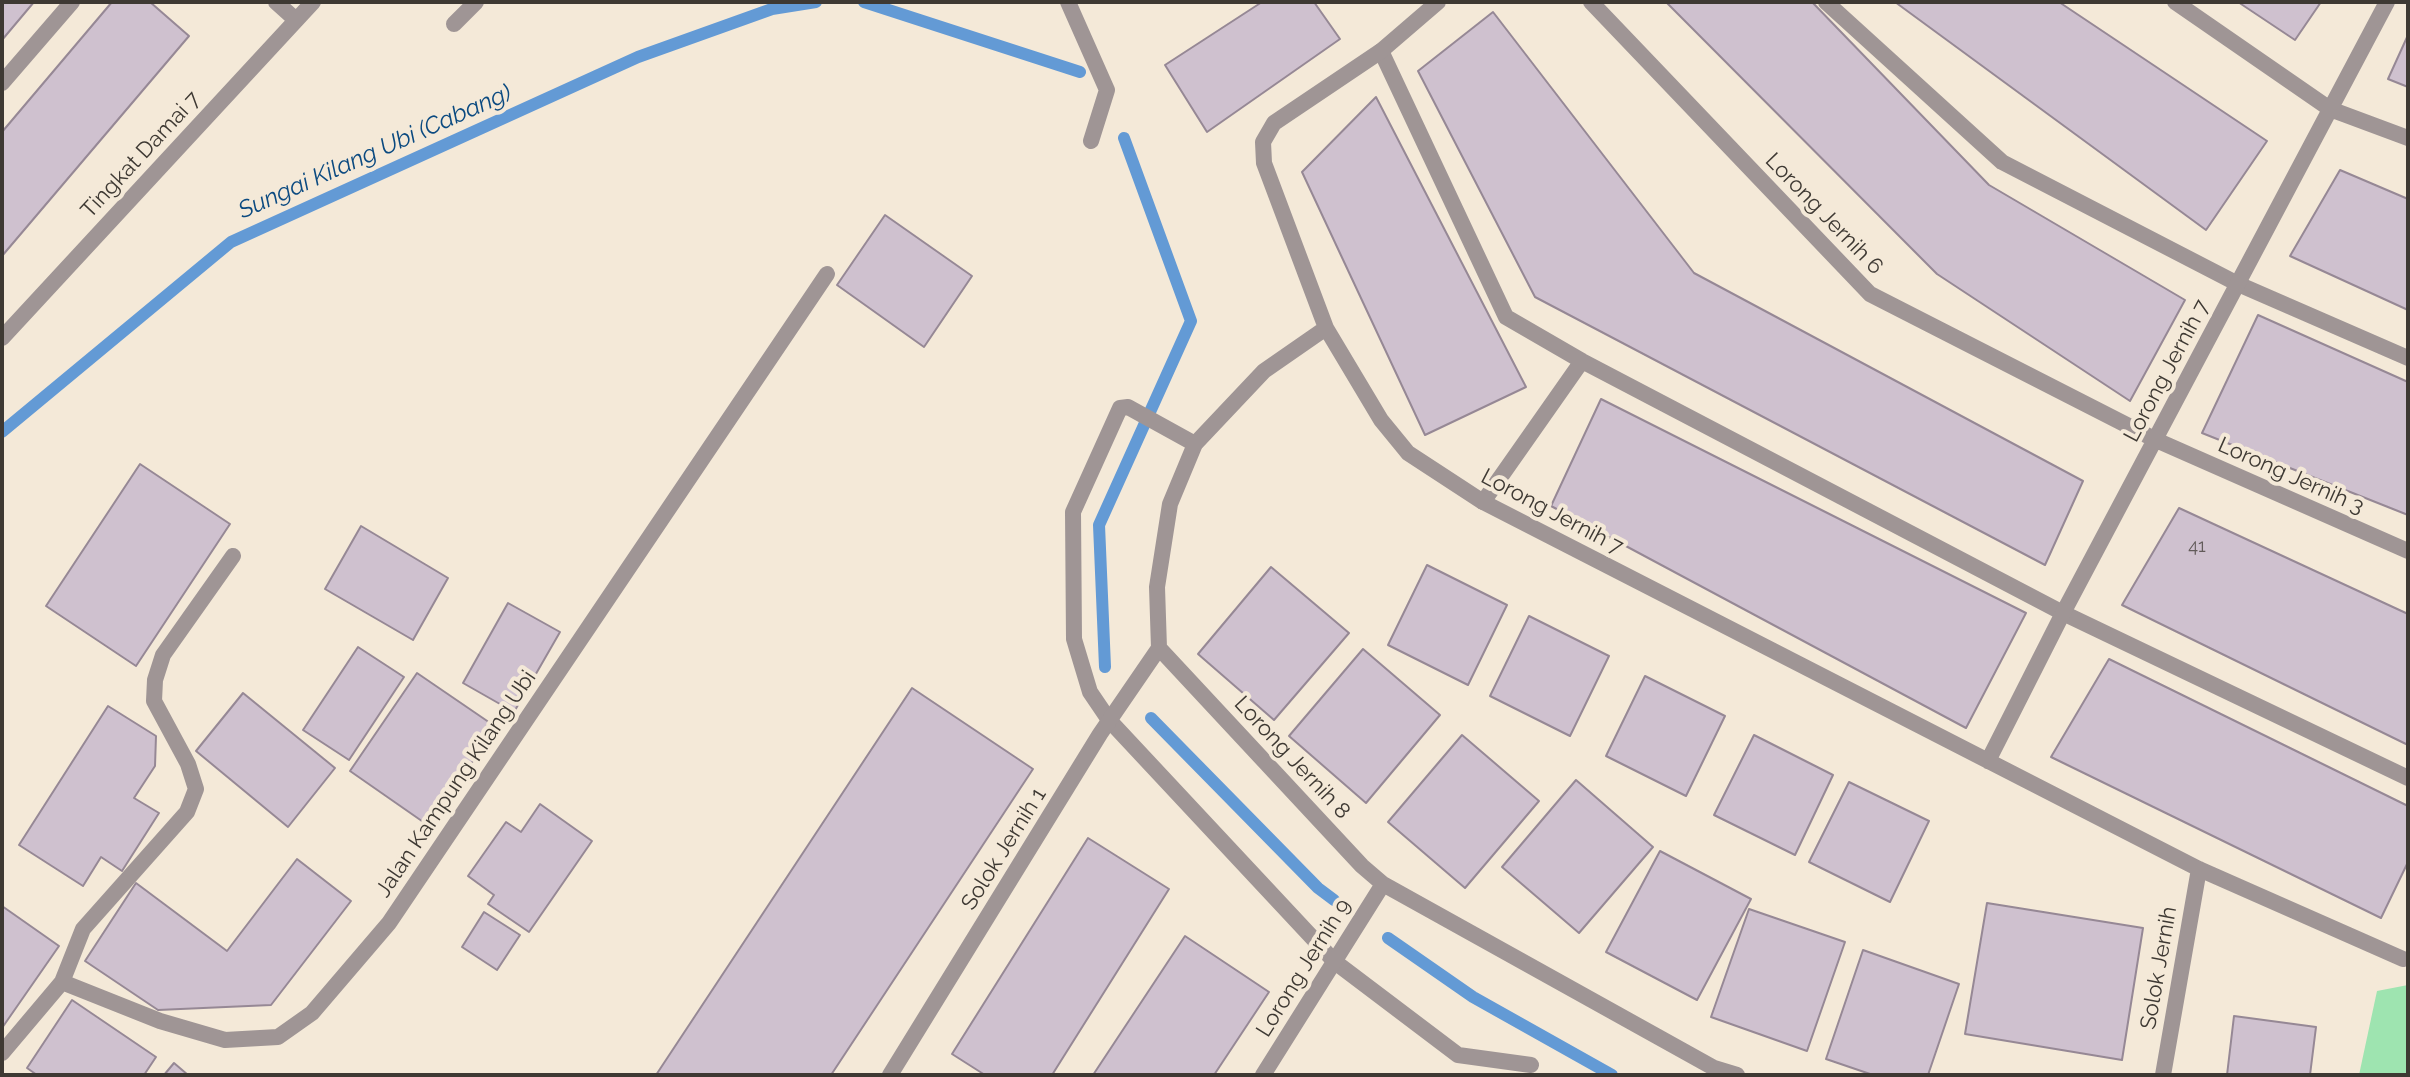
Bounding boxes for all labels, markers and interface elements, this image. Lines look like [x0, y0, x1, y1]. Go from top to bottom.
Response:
water label: Sungai Kilang Ubi (Cabang) [234, 79, 516, 225]
street label: Tingkat Damai 7 [76, 86, 206, 224]
street label: Lorong Jernih 6 [1759, 148, 1889, 280]
street label: Lorong Jernih 7 [2118, 295, 2216, 447]
street label: Lorong Jernih 3 [2214, 432, 2368, 520]
street label: Lorong Jernih 7 [1476, 463, 1628, 561]
house number: 41 [2188, 536, 2206, 558]
street label: Jalan Kampung Kilang Ubi [370, 666, 542, 902]
street label: Lorong Jernih 8 [1228, 691, 1356, 825]
street label: Solok Jernih 1 [956, 783, 1052, 915]
street label: Lorong Jernih 9 [1251, 894, 1357, 1042]
street label: Solok Jernih [2135, 905, 2183, 1031]

